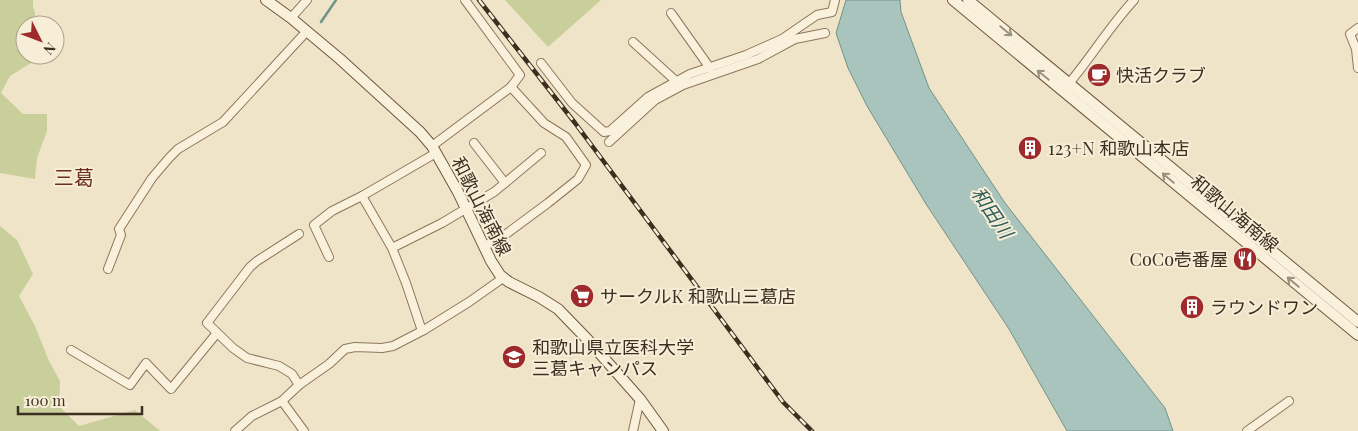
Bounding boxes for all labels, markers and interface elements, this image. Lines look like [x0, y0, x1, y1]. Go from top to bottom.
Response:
north arrow [15, 15, 65, 65]
one-way arrow [999, 26, 1012, 37]
text: N [40, 39, 60, 59]
cafe icon: 快活クラブ [1086, 62, 1112, 88]
place label: 快活クラブ [1116, 63, 1206, 87]
one-way arrow [1037, 69, 1050, 80]
building icon: 123+N 和歌山本店 [1017, 135, 1043, 161]
place label: 123+N 和歌山本店 [1048, 136, 1189, 160]
street label: 和歌山海南線 [447, 152, 517, 260]
district label: 三葛 [54, 163, 94, 190]
street label: 和歌山海南線 [1186, 169, 1284, 257]
one-way arrow [1162, 173, 1175, 184]
water label: 和田川 [966, 181, 1021, 245]
restaurant icon: CoCo壱番屋 [1232, 246, 1258, 272]
place label: CoCo壱番屋 [1130, 247, 1228, 271]
one-way arrow [1287, 276, 1300, 287]
supermarket icon: サークルK 和歌山三葛店 [569, 283, 595, 309]
place label: サークルK 和歌山三葛店 [600, 284, 796, 308]
building icon: ラウンドワン [1179, 294, 1205, 320]
place label: ラウンドワン [1210, 295, 1318, 319]
place label: 和歌山県立医科大学 三葛キャンパス [532, 335, 694, 380]
school or university icon: 和歌山県立医科大学 三葛キャンパス [501, 344, 527, 370]
scale bar [18, 384, 141, 416]
text: 100 m [25, 390, 66, 410]

